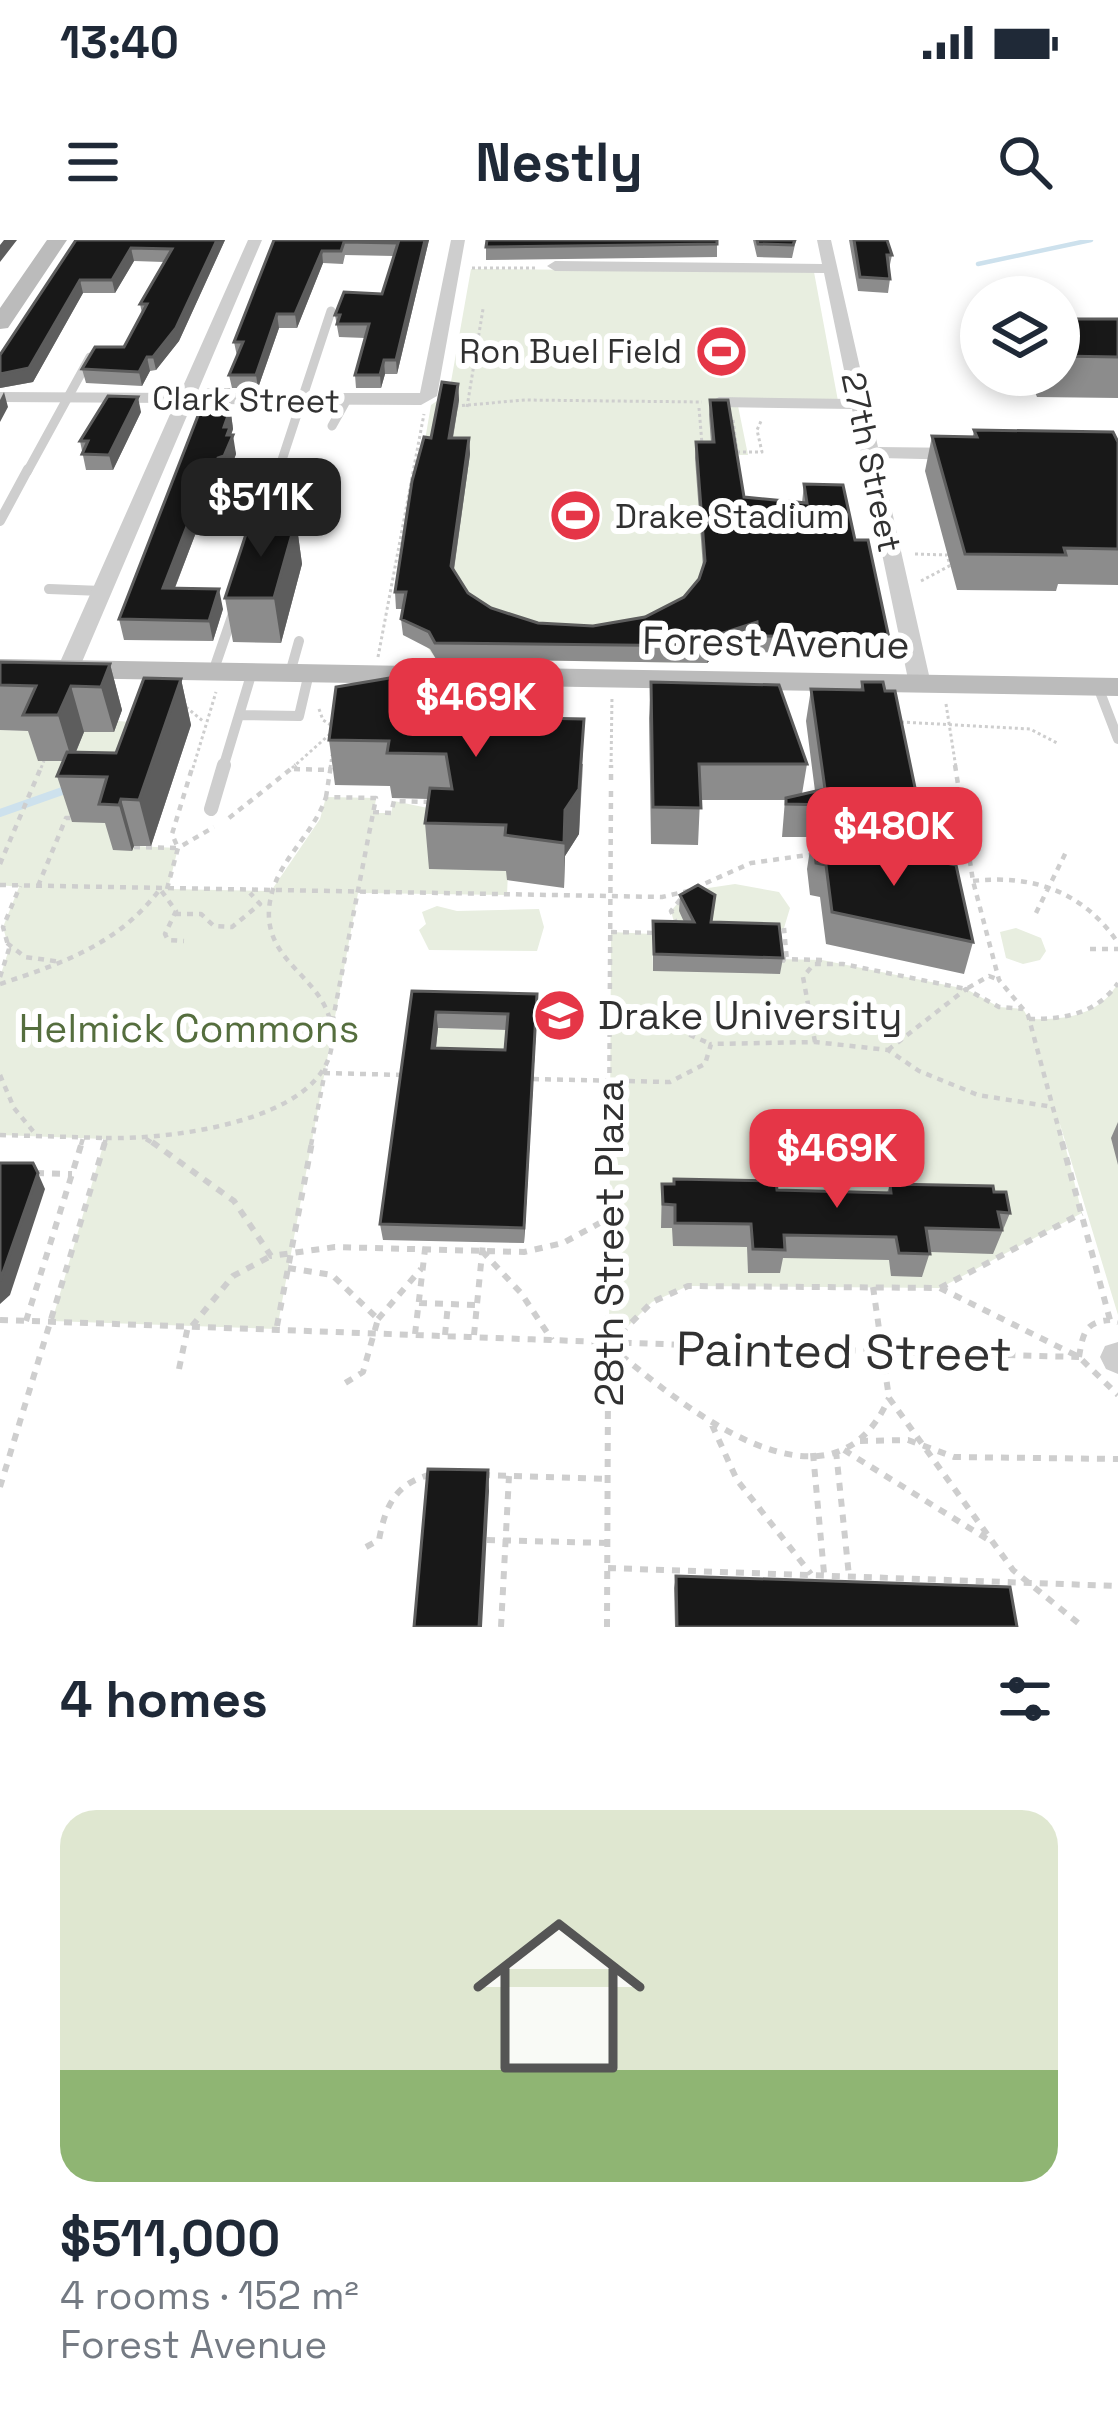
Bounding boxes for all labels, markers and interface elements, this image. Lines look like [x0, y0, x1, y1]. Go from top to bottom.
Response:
text: 13:40 [60, 14, 179, 71]
text: Nestly [475, 128, 643, 197]
icon: menu [60, 129, 126, 195]
icon: search [992, 129, 1058, 195]
map controls [960, 276, 1080, 396]
button: layers [960, 276, 1080, 396]
sports icon: Ron Buel Field [693, 323, 749, 379]
place label: Ron Buel Field [459, 331, 682, 373]
street label: 27th Street [831, 368, 911, 556]
street label: Clark Street [152, 377, 340, 423]
pin: $511K [177, 458, 345, 560]
text: $511K [208, 472, 314, 521]
sports icon: Drake Stadium [548, 488, 604, 544]
place label: Drake Stadium [615, 496, 844, 538]
street label: Forest Avenue [642, 616, 910, 669]
pin: $469K [392, 658, 560, 760]
text: $469K [415, 672, 537, 721]
pin: $480K [810, 787, 978, 889]
text: $480K [833, 801, 955, 850]
school or university icon: Drake University [531, 987, 587, 1043]
place label: Drake University [598, 991, 902, 1040]
park label: Helmick Commons [19, 1004, 359, 1053]
street label: 28th Street Plaza [585, 1080, 634, 1406]
pin: $469K [753, 1109, 921, 1211]
text: $469K [776, 1123, 898, 1172]
street label: Painted Street [676, 1318, 1012, 1385]
icon: filters [992, 1666, 1058, 1732]
text: 4 homes [60, 1667, 268, 1732]
icon: home [451, 1888, 667, 2104]
text: $511,000 [60, 2206, 280, 2271]
text: 4 rooms · 152 m² [60, 2271, 359, 2320]
text: Forest Avenue [60, 2320, 327, 2369]

